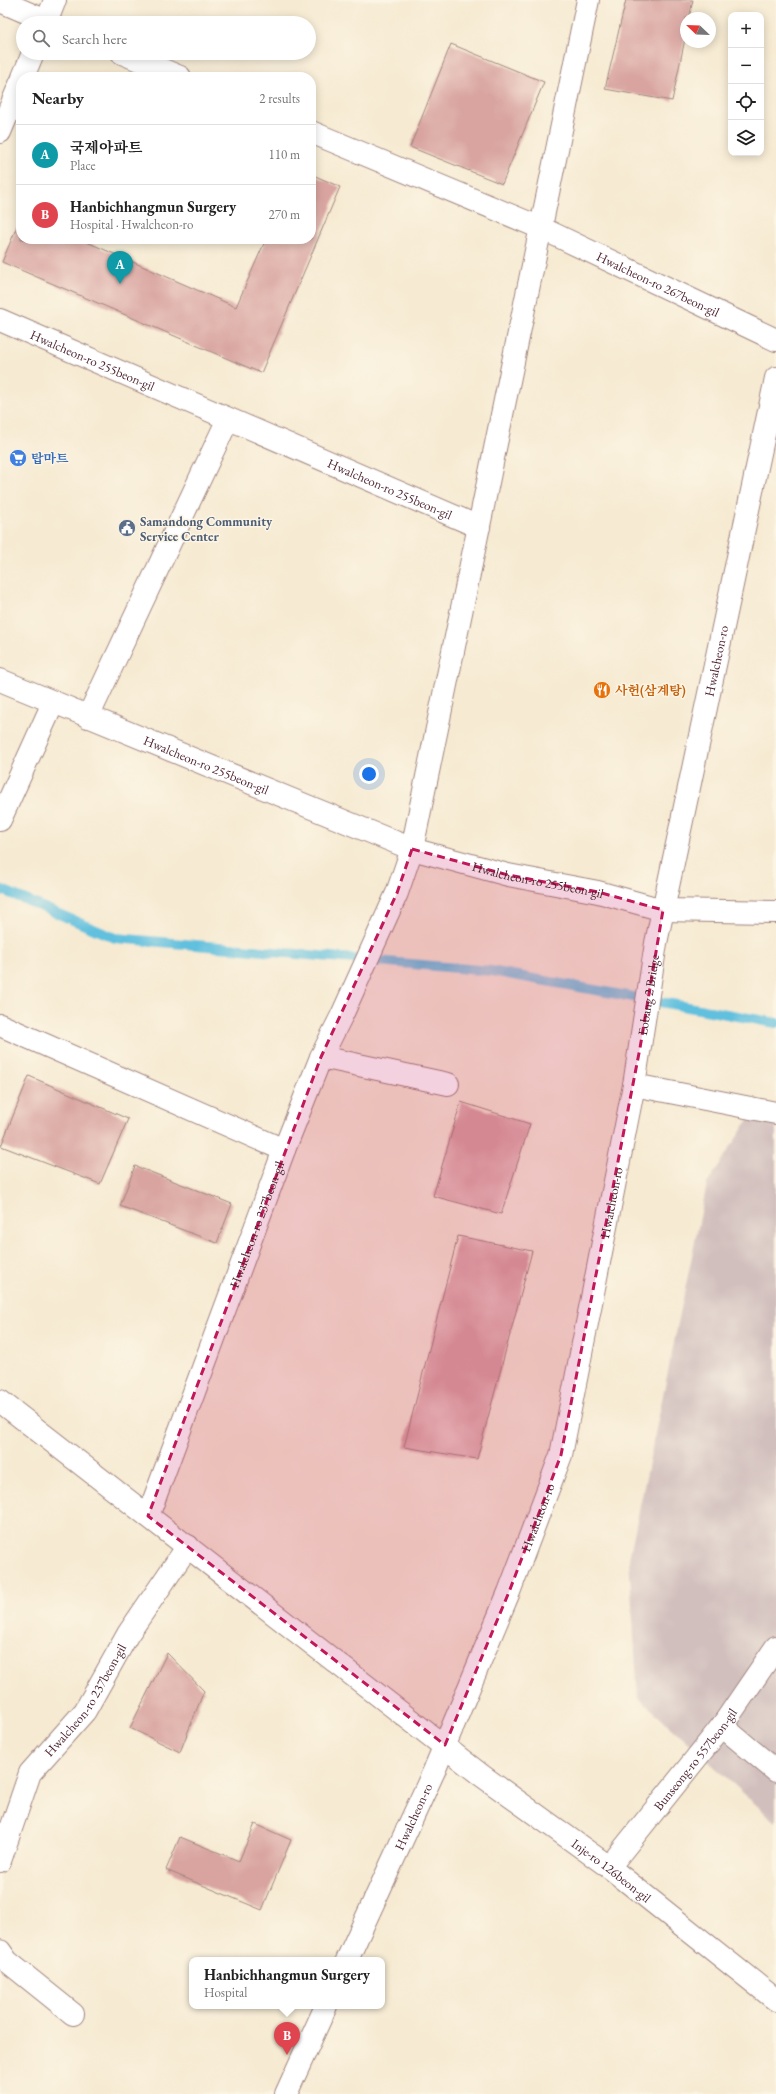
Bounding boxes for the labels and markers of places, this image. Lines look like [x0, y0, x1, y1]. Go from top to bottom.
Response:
pin: A [107, 251, 133, 284]
supermarket icon: 탑마트 [8, 448, 28, 468]
place label: 탑마트 [31, 450, 69, 467]
place label: Samandong Community Service Center [140, 513, 273, 545]
public building icon: Samandong Community Service Center [117, 518, 137, 538]
restaurant icon: 사헌(삼계탕) [592, 680, 612, 700]
place label: 사헌(삼계탕) [615, 682, 686, 699]
pin: B [274, 2022, 300, 2055]

